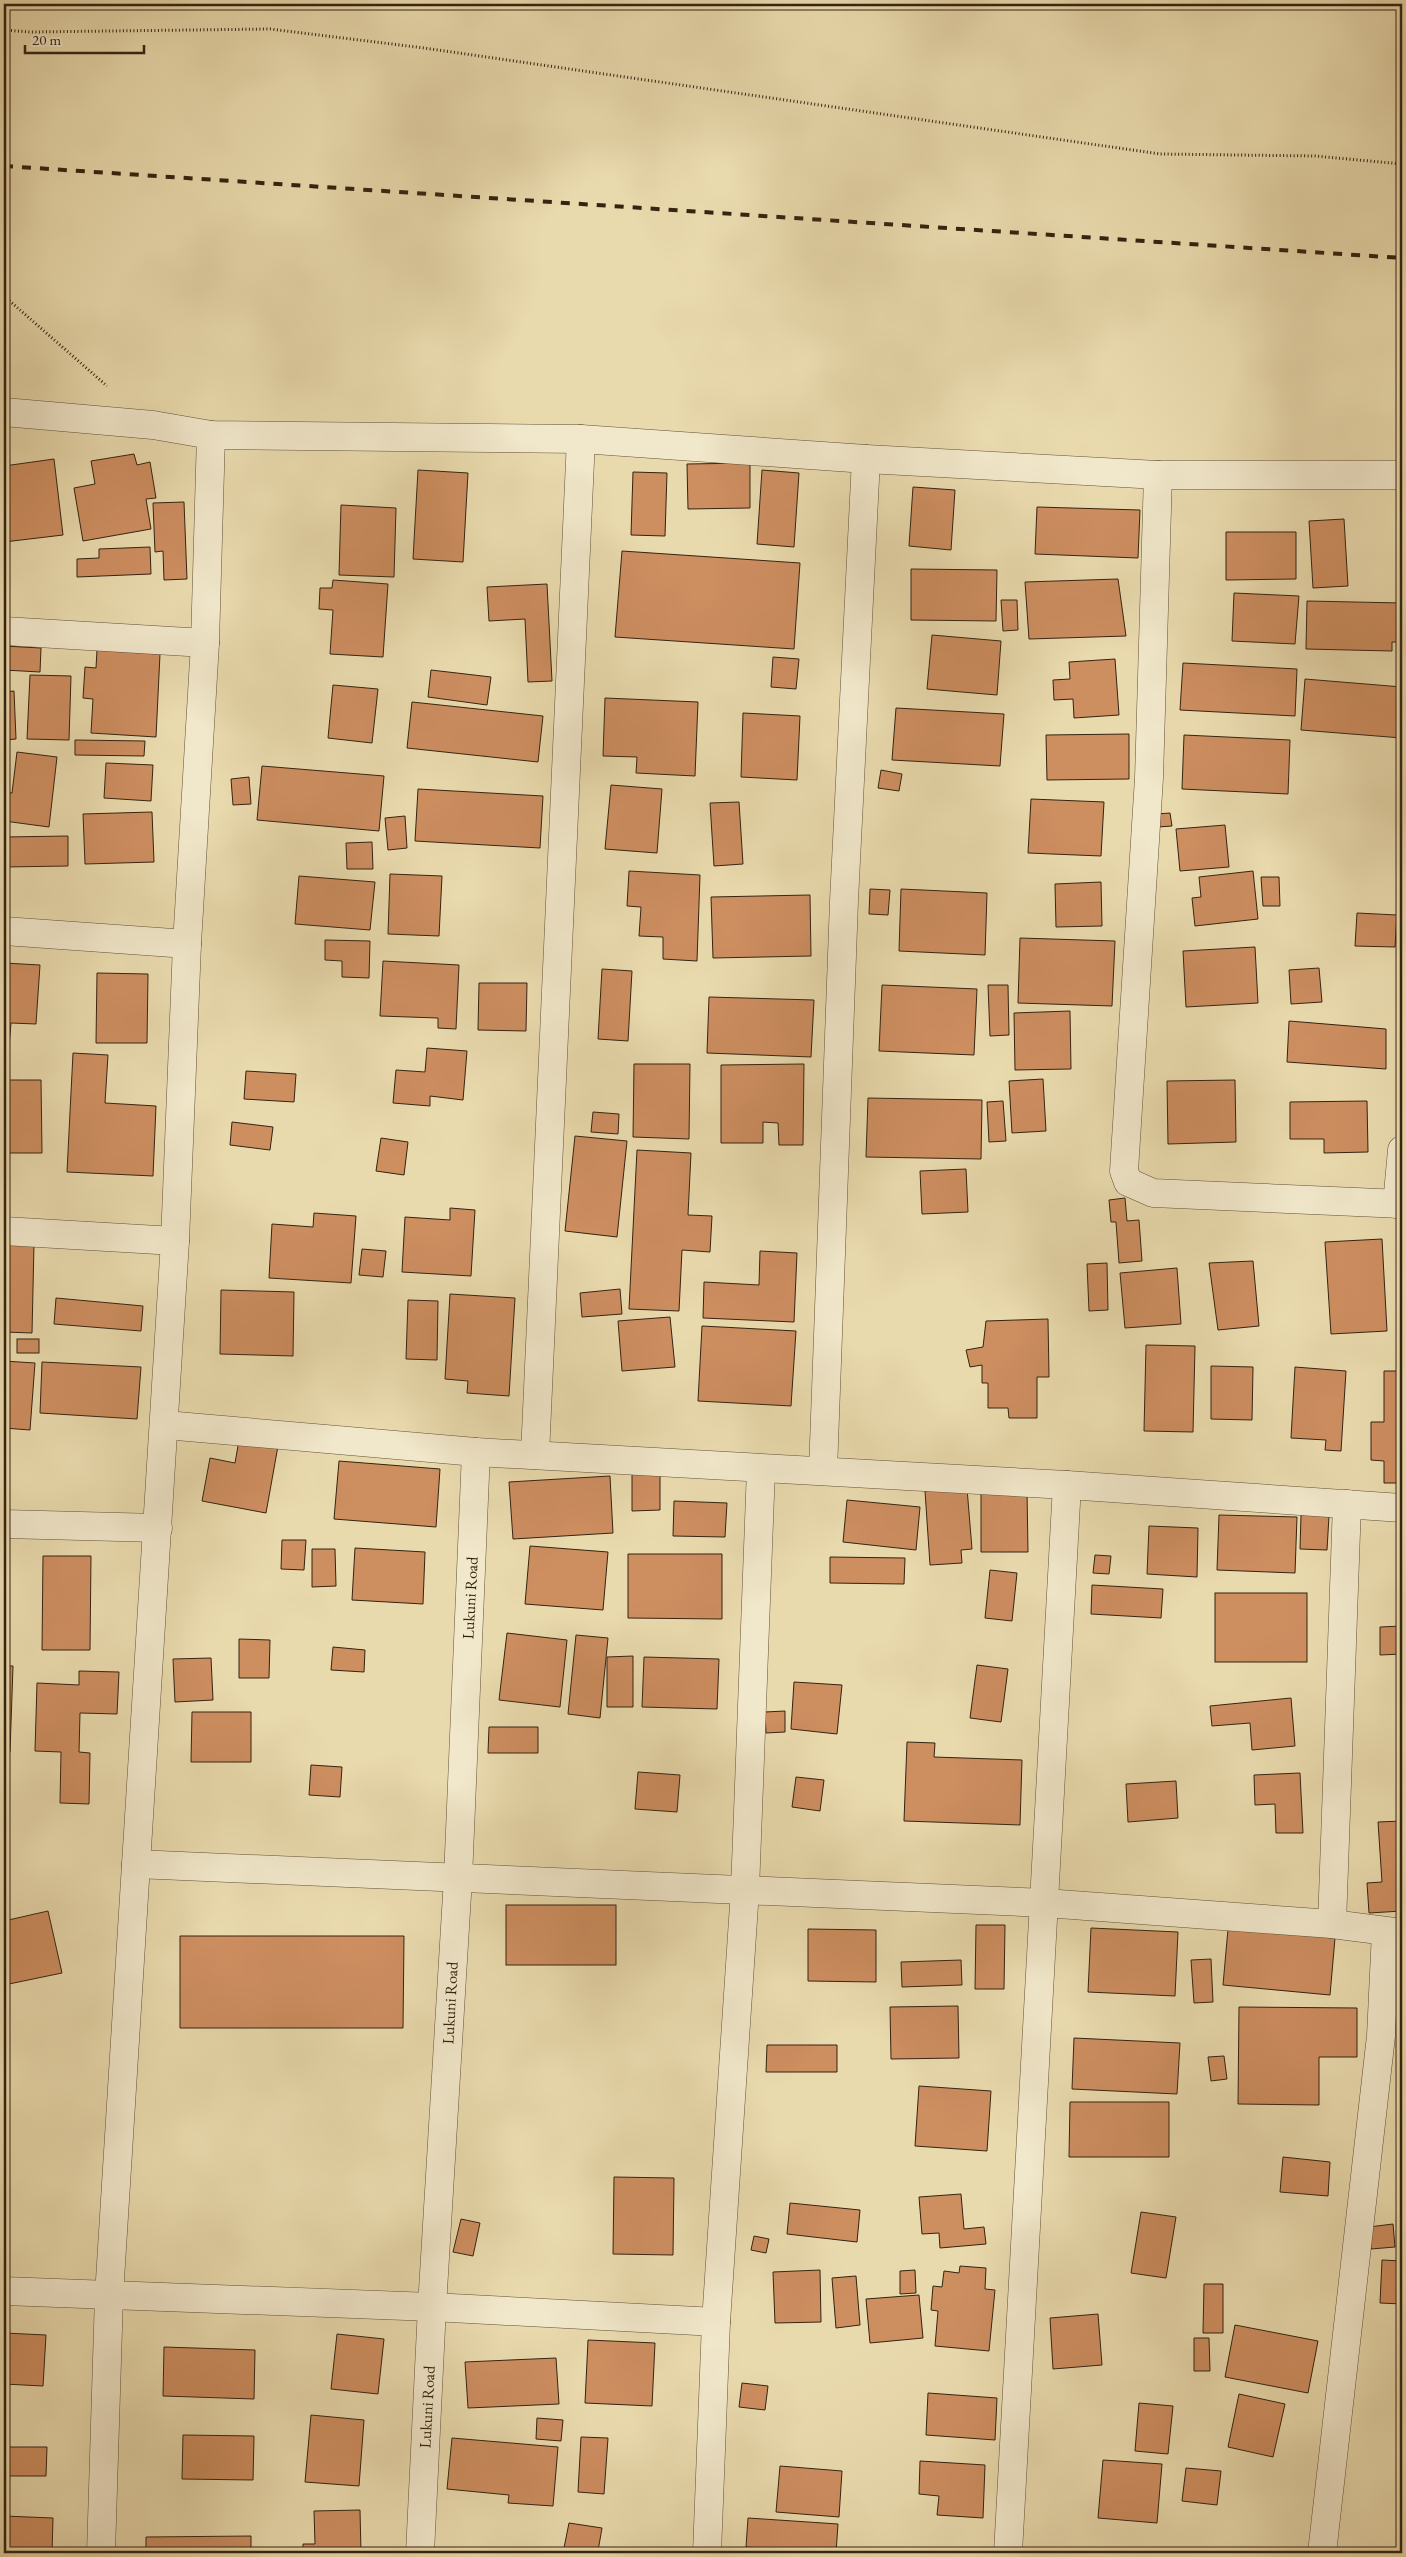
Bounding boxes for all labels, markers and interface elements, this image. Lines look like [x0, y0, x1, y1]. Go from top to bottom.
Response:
scale bar [25, 22, 144, 54]
text: 20 m [32, 30, 61, 49]
street label: Lukuni Road [457, 1555, 483, 1640]
street label: Lukuni Road [437, 1960, 463, 2045]
street label: Lukuni Road [414, 2364, 440, 2449]

